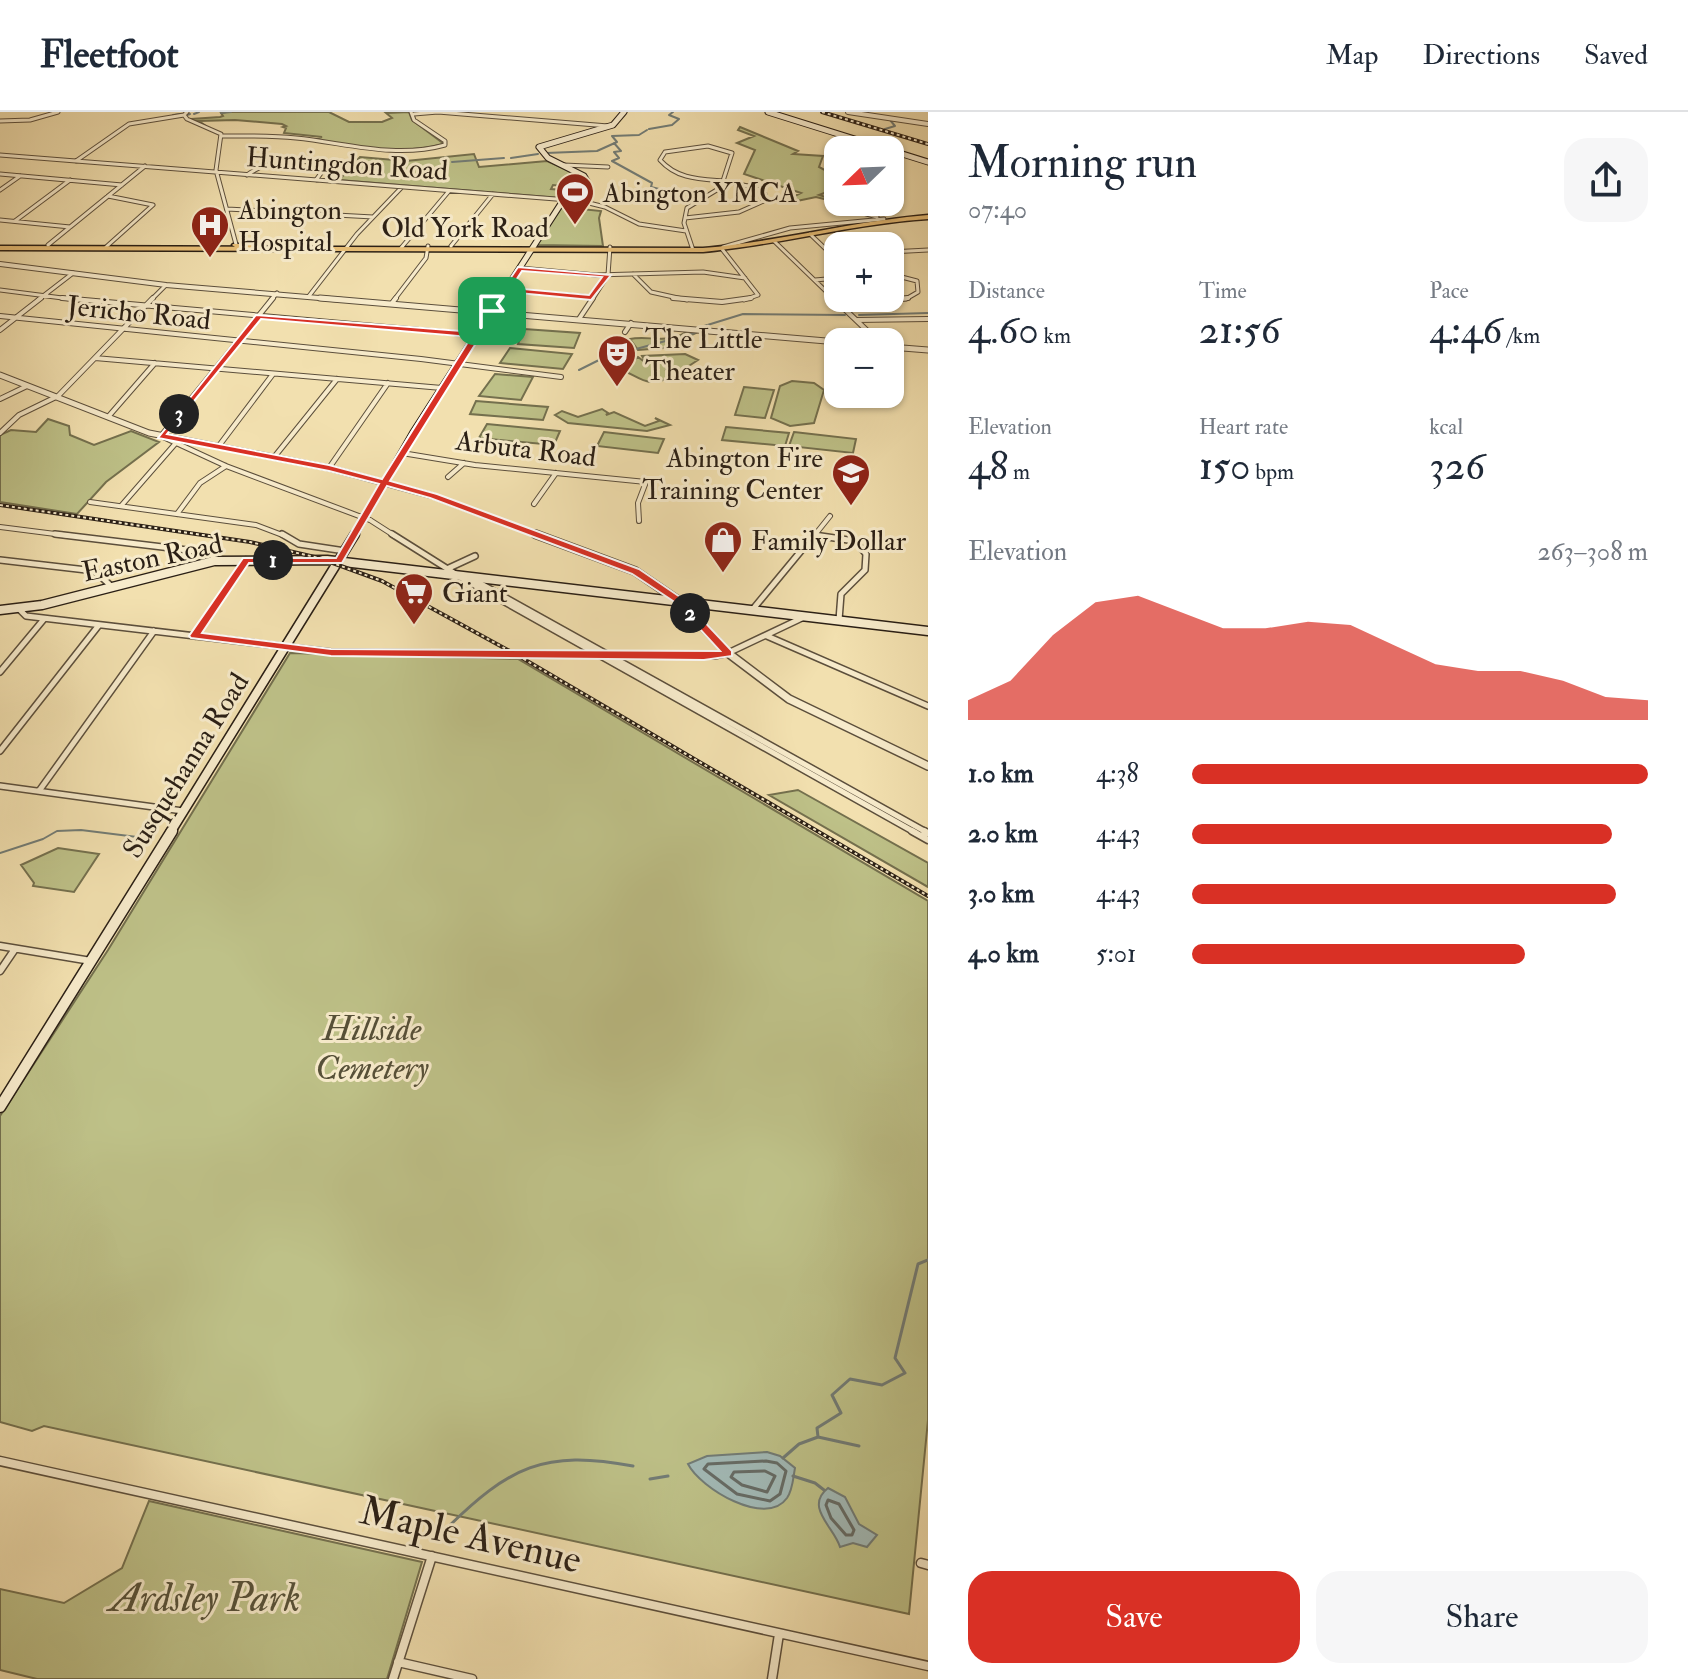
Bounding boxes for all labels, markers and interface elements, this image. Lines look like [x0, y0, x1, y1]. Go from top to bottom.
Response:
text: Fleetfoot [40, 31, 179, 79]
text: Map [1326, 38, 1379, 73]
text: Directions [1423, 38, 1540, 73]
text: Saved [1584, 38, 1648, 73]
north arrow [824, 136, 904, 216]
map controls [824, 136, 904, 408]
text: Morning run [968, 136, 1197, 191]
button: share [1564, 138, 1648, 222]
street label: Huntingdon Road [245, 140, 449, 189]
sports icon: Abington YMCA [554, 171, 596, 226]
place label: Abington YMCA [602, 176, 797, 211]
place label: Abington Hospital [237, 193, 342, 260]
text: 07:40 [968, 194, 1027, 226]
hospital icon: Abington Hospital [189, 204, 231, 259]
street label: Old York Road [381, 211, 549, 246]
button: + [824, 232, 904, 312]
pin [458, 277, 526, 345]
text: Distance [968, 277, 1045, 305]
text: Time [1199, 277, 1247, 305]
text: Pace [1429, 277, 1469, 305]
street label: Jericho Road [64, 288, 213, 338]
icon: arrive [470, 289, 514, 333]
text: 4.60 [968, 305, 1039, 356]
text: 21:56 [1199, 305, 1281, 356]
text: 4:46 [1429, 305, 1503, 356]
place label: The Little Theater [645, 322, 763, 389]
text: km [1039, 322, 1071, 350]
text: /km [1503, 322, 1540, 350]
button: − [824, 328, 904, 408]
theatre icon: The Little Theater [596, 333, 638, 388]
pin: 3 [159, 394, 199, 434]
text: 3 [175, 400, 183, 428]
text: Elevation [968, 413, 1052, 441]
text: Heart rate [1199, 413, 1288, 441]
text: kcal [1429, 413, 1463, 441]
street label: Arbuta Road [453, 423, 598, 475]
place label: Abington Fire Training Center [642, 441, 824, 508]
text: 48 [968, 441, 1008, 492]
text: 150 [1199, 441, 1251, 492]
text: 326 [1429, 441, 1485, 492]
school or university icon: Abington Fire Training Center [830, 452, 872, 507]
text: m [1008, 458, 1030, 486]
text: bpm [1251, 458, 1294, 486]
shop icon: Family Dollar [702, 519, 744, 574]
place label: Family Dollar [751, 524, 907, 559]
street label: Easton Road [79, 526, 226, 590]
text: Elevation [968, 536, 1067, 568]
text: 263–308 m [1537, 536, 1648, 568]
pin: 1 [253, 540, 293, 580]
text: 1 [269, 546, 277, 574]
supermarket icon: Giant [393, 571, 435, 626]
place label: Giant [442, 576, 508, 611]
pin: 2 [670, 593, 710, 633]
text: 2 [684, 599, 696, 627]
street label: Susquehanna Road [115, 667, 257, 865]
text: 1.0 km [968, 758, 1034, 790]
text: 4:38 [1096, 758, 1139, 790]
text: 2.0 km [968, 818, 1038, 850]
text: 4:43 [1096, 818, 1140, 850]
text: 3.0 km [968, 878, 1034, 910]
text: 4:43 [1096, 878, 1140, 910]
text: 4.0 km [968, 938, 1039, 970]
text: 5:01 [1096, 938, 1136, 970]
park label: Hillside Cemetery [315, 1008, 429, 1090]
street label: Maple Avenue [355, 1485, 586, 1586]
button: Save [968, 1571, 1300, 1663]
button: Share [1316, 1571, 1648, 1663]
park label: Ardsley Park [106, 1573, 300, 1624]

